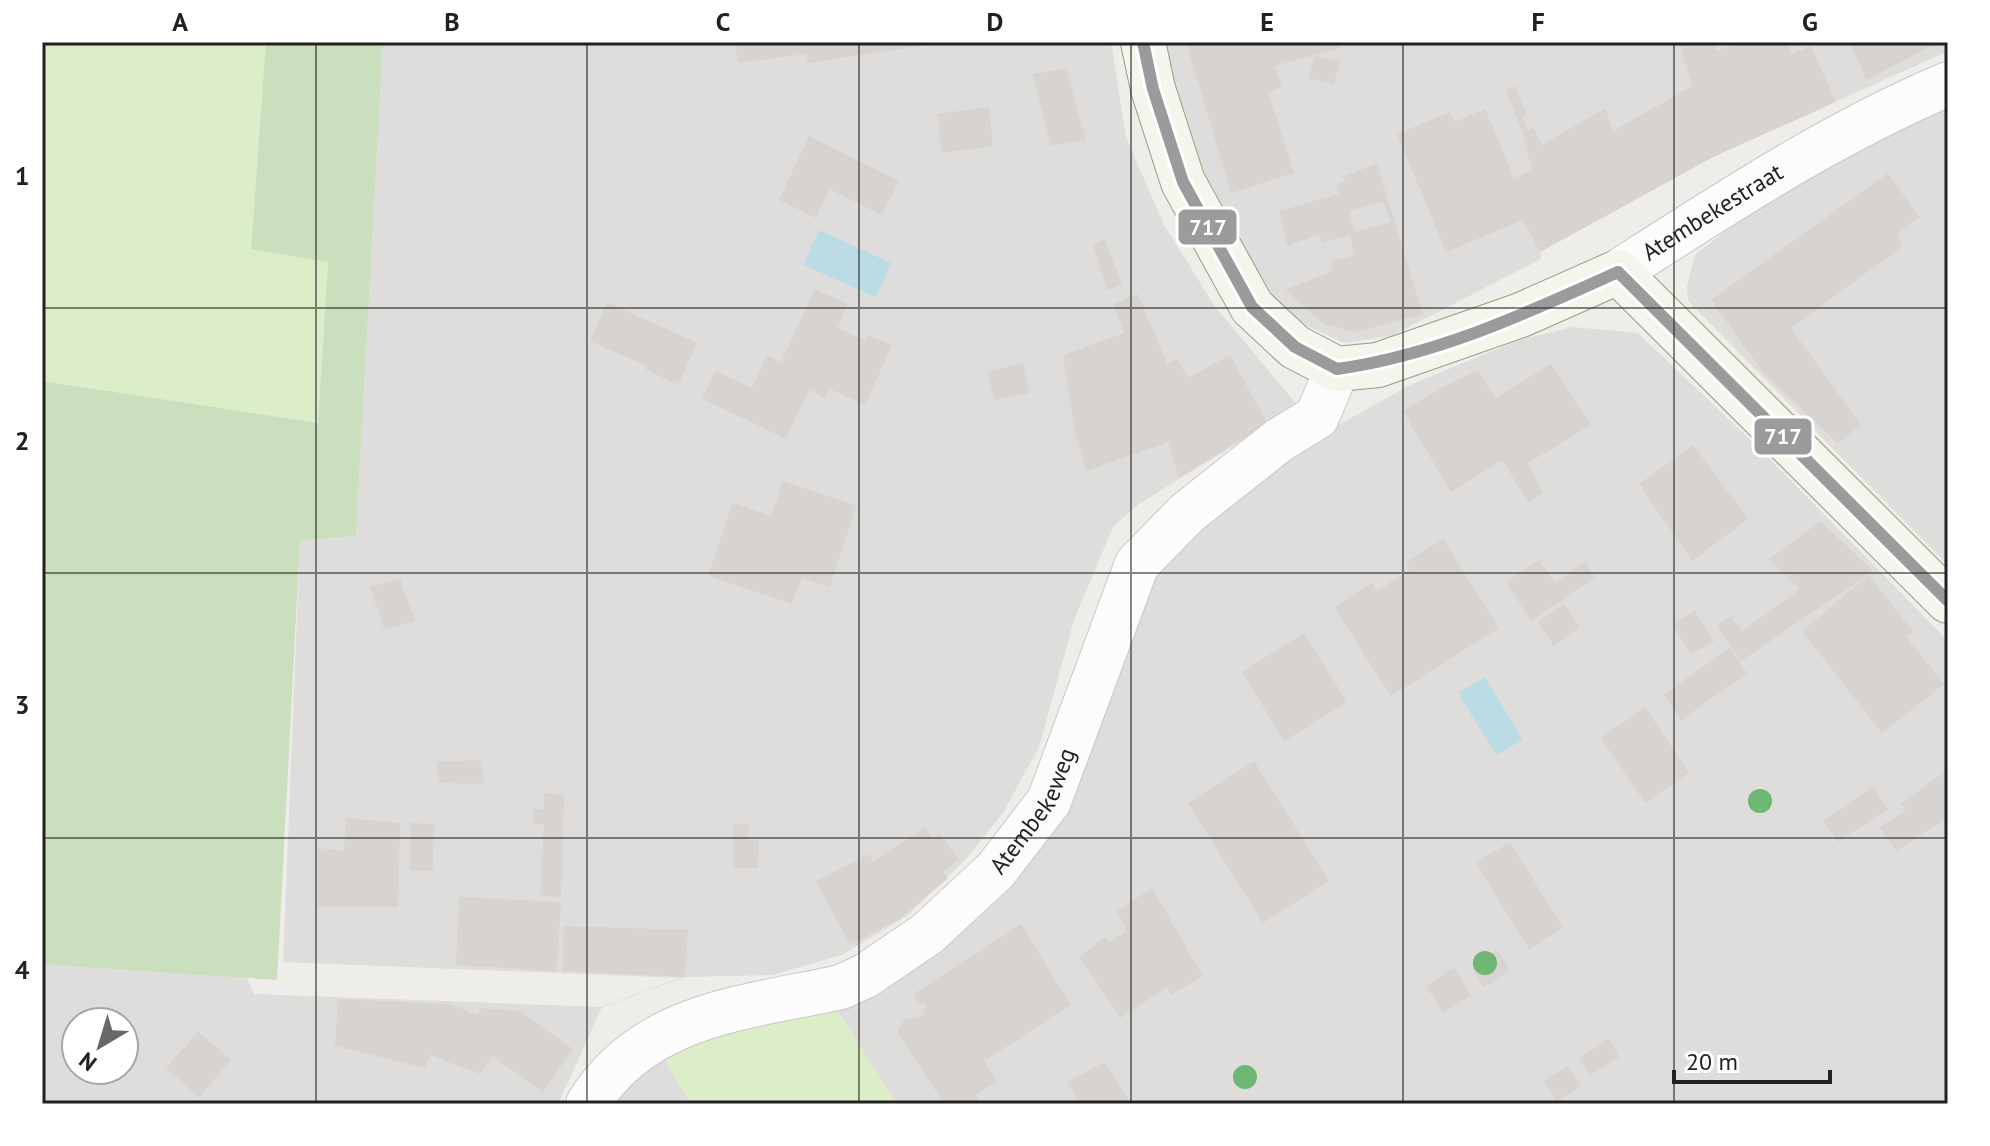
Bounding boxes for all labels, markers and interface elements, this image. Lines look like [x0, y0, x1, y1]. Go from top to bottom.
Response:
text: A [172, 5, 188, 38]
text: B [444, 5, 460, 38]
text: C [716, 5, 730, 38]
text: D [987, 5, 1003, 38]
text: E [1260, 5, 1274, 38]
text: F [1531, 5, 1545, 38]
text: G [1802, 5, 1818, 38]
street label: Atembekestraat [1636, 156, 1788, 267]
text: 1 [15, 159, 29, 192]
line badge: 717 [1177, 208, 1238, 246]
text: 717 [1189, 213, 1227, 241]
line badge: 717 [1753, 417, 1813, 456]
text: 717 [1764, 422, 1802, 450]
text: 2 [15, 424, 29, 457]
text: 3 [15, 688, 29, 721]
street label: Atembekeweg [982, 744, 1082, 880]
text: 4 [15, 953, 30, 986]
north arrow [60, 1006, 140, 1086]
scale bar [1674, 1034, 1830, 1084]
text: N [73, 1046, 102, 1077]
text: 20 m [1686, 1046, 1738, 1077]

